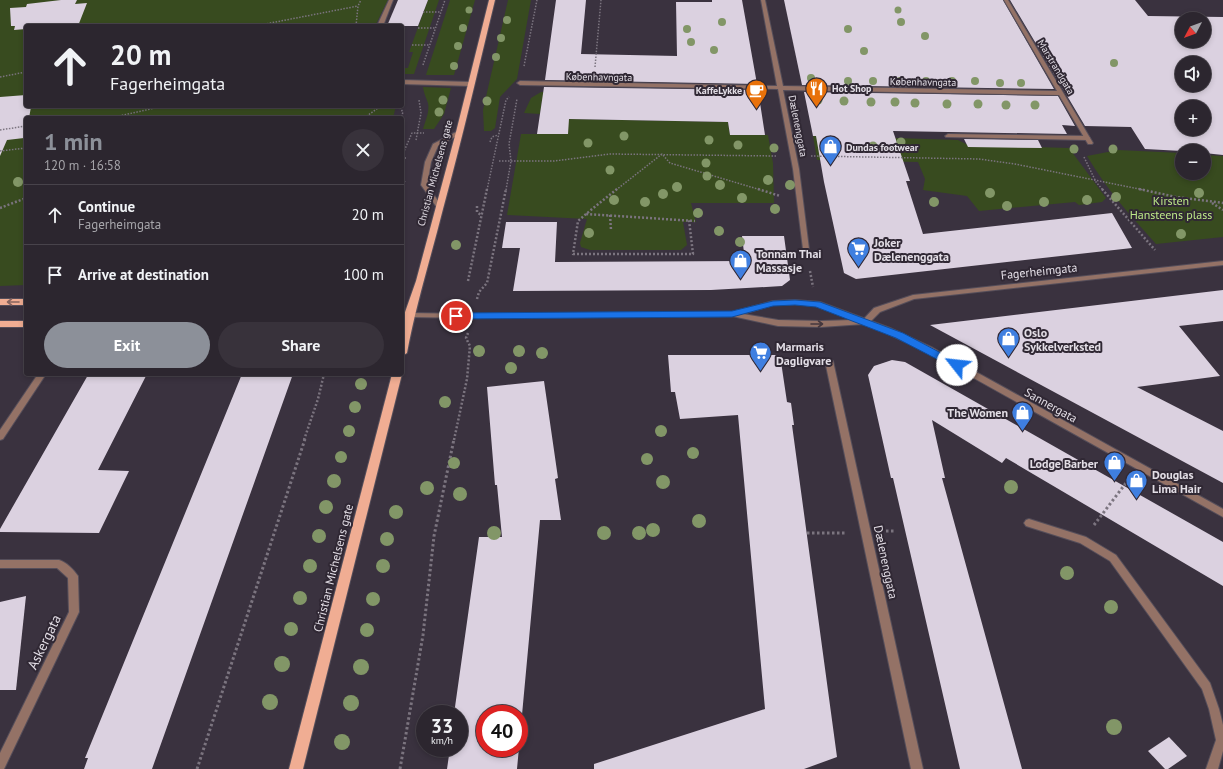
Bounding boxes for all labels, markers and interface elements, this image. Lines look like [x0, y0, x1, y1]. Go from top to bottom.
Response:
north arrow [1175, 12, 1211, 48]
map controls [1175, 12, 1211, 180]
text: 20 m [110, 36, 171, 73]
street label: Marstrandgata [1035, 37, 1077, 97]
icon: ahead [44, 40, 96, 92]
button: sound [1175, 56, 1211, 92]
street label: Københavngata [566, 70, 632, 84]
text: Fagerheimgata [110, 72, 225, 95]
restaurant icon: Hot Shop [803, 75, 829, 108]
street label: Københavngata [890, 75, 956, 89]
cafe icon: KaffeLykke [744, 77, 770, 110]
place label: Hot Shop [832, 82, 872, 95]
place label: KaffeLykke [696, 84, 742, 97]
street label: Dælenenggata [786, 94, 810, 158]
button: + [1175, 100, 1211, 136]
street label: Christian Michelsens gate [415, 118, 455, 228]
text: 1 min [44, 126, 103, 157]
button: close [342, 129, 384, 171]
shop icon: Dundas footwear [817, 134, 843, 167]
place label: Dundas footwear [846, 141, 919, 154]
button: − [1175, 144, 1211, 180]
text: 120 m · 16:58 [44, 157, 121, 174]
park label: Kirsten Hansteens plass [1130, 193, 1212, 222]
text: Continue [78, 197, 135, 216]
icon: ahead [44, 204, 66, 226]
text: 20 m [351, 205, 384, 224]
text: Fagerheimgata [78, 216, 161, 233]
place label: Joker Dælenenggata [873, 235, 949, 264]
supermarket icon: Joker Dælenenggata [845, 236, 871, 269]
place label: Tonnam Thai Massasje [756, 246, 822, 275]
shop icon: Tonnam Thai Massasje [727, 247, 753, 280]
street label: Fagerheimgata [1000, 260, 1078, 282]
icon: arrive [44, 264, 66, 286]
text: Arrive at destination [78, 265, 209, 284]
text: 100 m [343, 265, 384, 284]
one-way arrow [7, 298, 20, 306]
pin [439, 299, 473, 333]
icon: arrive [445, 305, 467, 327]
one-way arrow [810, 320, 823, 328]
button: Exit [44, 322, 210, 368]
button: Share [218, 322, 384, 368]
place label: Oslo Sykkelverksted [1024, 325, 1101, 354]
shop icon: Oslo Sykkelverksted [995, 326, 1021, 359]
place label: Marmaris Dagligvare [776, 339, 831, 368]
supermarket icon: Marmaris Dagligvare [748, 340, 774, 373]
position arrow [936, 344, 978, 386]
street label: Sannergata [1022, 384, 1080, 426]
shop icon: The Women [1010, 399, 1036, 432]
place label: The Women [947, 405, 1008, 420]
shop icon: Lodge Barber [1101, 450, 1127, 483]
place label: Lodge Barber [1030, 456, 1099, 471]
place label: Douglas Lima Hair [1152, 467, 1202, 496]
shop icon: Douglas Lima Hair [1124, 468, 1150, 501]
street label: Christian Michelsens gate [310, 502, 356, 634]
street label: Dælenenggata [871, 524, 901, 600]
street label: Askergata [23, 612, 65, 672]
speed limit sign: 40 [476, 705, 528, 757]
text: 33 [431, 713, 453, 739]
text: km/h [431, 734, 453, 747]

